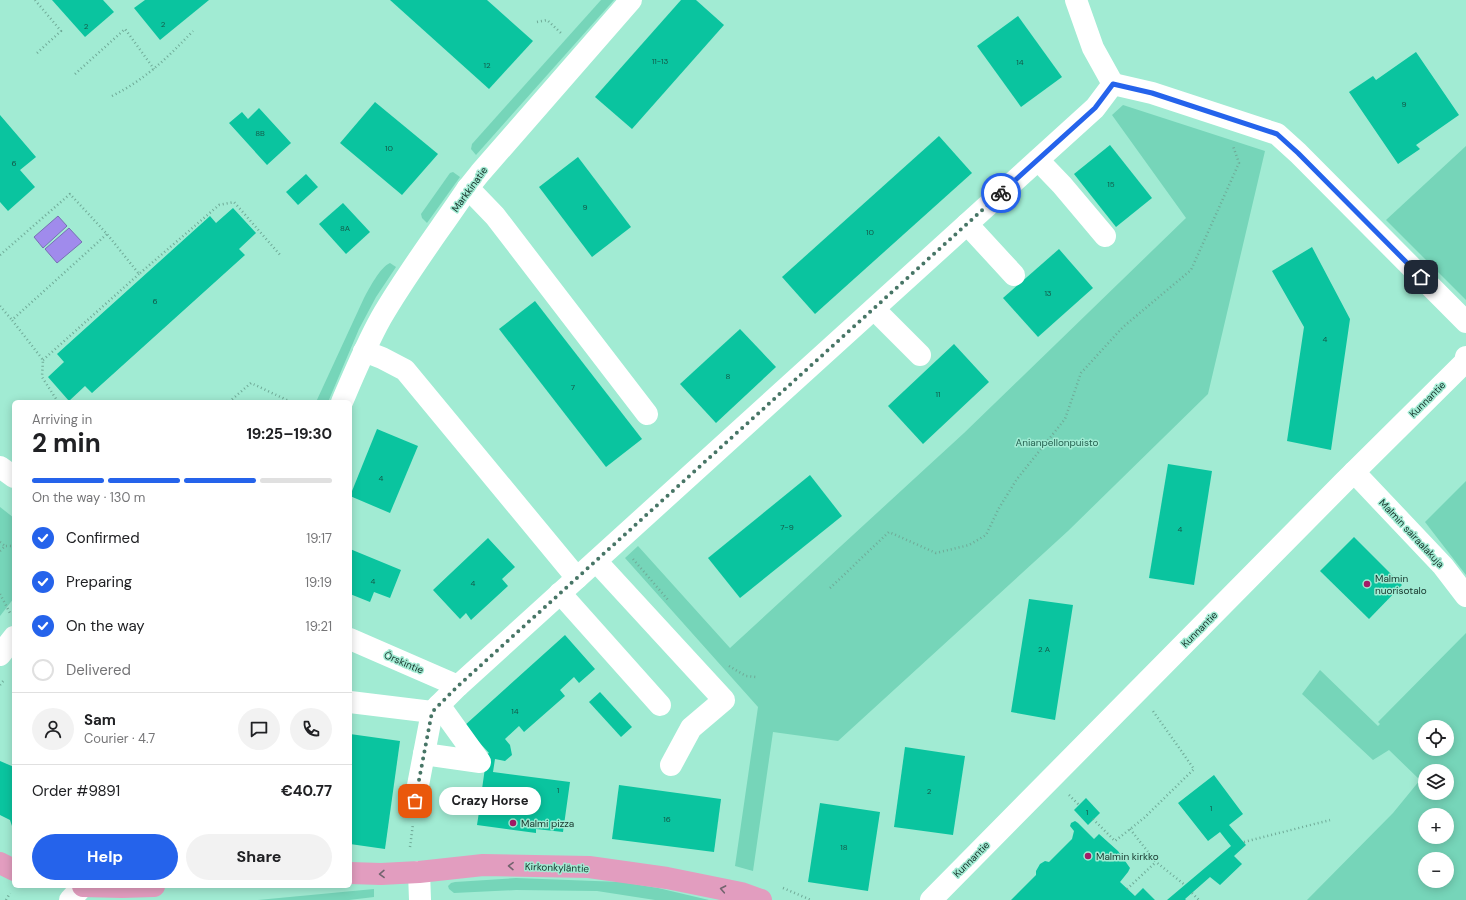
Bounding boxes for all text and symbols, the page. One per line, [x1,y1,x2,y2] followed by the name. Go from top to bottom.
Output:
[161,19,166,29] house number: 2
[84,21,89,31] house number: 2
[652,56,669,66] house number: 11-13
[1016,57,1024,67] house number: 14
[483,60,491,70] house number: 12
[1401,99,1407,109] house number: 9
[255,128,265,138] house number: 8B
[385,143,394,153] house number: 10
[11,158,17,168] house number: 6
[449,164,490,215] street label: Markkinatie
[981,173,1021,213] courier
[1107,179,1115,189] house number: 15
[990,182,1012,204] icon: bike
[582,202,588,212] house number: 9
[340,223,351,233] house number: 8A
[866,227,875,237] house number: 10
[1404,260,1438,294] pin
[1410,266,1432,288] icon: home
[1044,288,1052,298] house number: 13
[152,296,158,306] house number: 6
[1323,334,1328,344] house number: 4
[726,371,731,381] house number: 8
[1406,378,1448,420] street label: Kunnantie
[571,382,575,392] house number: 7
[936,389,941,399] house number: 11
[32,411,92,428] text: Arriving in
[246,424,332,444] text: 19:25–19:30
[32,426,101,460] text: 2 min
[1016,436,1099,449] park label: Anianpellonpuisto
[379,473,384,483] house number: 4
[32,489,145,506] text: On the way · 130 m
[1376,496,1447,571] street label: Malmin sairaalakuja
[780,522,794,532] house number: 7-9
[1178,524,1183,534] house number: 4
[32,527,54,549] icon: check
[66,528,140,548] text: Confirmed
[306,530,332,547] text: 19:17
[32,571,54,593] icon: check
[66,572,132,592] text: Preparing
[1375,572,1427,597] place label: Malmin nuorisotalo
[305,574,332,591] text: 19:19
[371,576,376,586] house number: 4
[471,578,476,588] house number: 4
[1362,579,1372,589] marker: Malmin nuorisotalo
[1178,608,1220,650] street label: Kunnantie
[32,615,54,637] icon: check
[66,616,145,636] text: On the way
[306,618,332,635] text: 19:21
[1038,644,1051,654] house number: 2 A
[382,648,426,677] street label: Örskintie
[66,660,131,680] text: Delivered
[511,706,519,716] house number: 14
[32,708,74,750] button: person
[238,708,280,750] button: chat
[290,708,332,750] button: phone
[84,710,116,730] text: Sam
[1418,720,1454,888] map controls
[1418,720,1454,756] button: locate
[84,730,155,747] text: Courier · 4.7
[1418,764,1454,800] button: layers
[32,781,120,801] text: Order #9891
[281,781,332,801] text: €40.77
[398,784,432,818] pin
[557,785,559,795] house number: 1
[927,786,932,796] house number: 2
[439,787,541,815] callout: Crazy Horse
[404,790,426,812] icon: bag
[451,792,529,809] text: Crazy Horse
[1210,803,1212,813] house number: 1
[1086,807,1088,817] house number: 1
[1418,808,1454,844] button: +
[663,814,671,824] house number: 16
[521,817,574,830] place label: Malmi pizza
[508,818,518,828] marker: Malmi pizza
[32,834,178,880] button: Help
[186,834,332,880] button: Share
[950,838,992,880] street label: Kunnantie
[840,842,848,852] house number: 18
[1096,850,1159,863] place label: Malmin kirkko
[1083,851,1093,861] marker: Malmin kirkko
[1418,852,1454,888] button: −
[525,860,590,875] street label: Kirkonkyläntie
[508,861,514,870] one-way arrow
[379,870,385,878] one-way arrow
[720,885,726,894] one-way arrow

